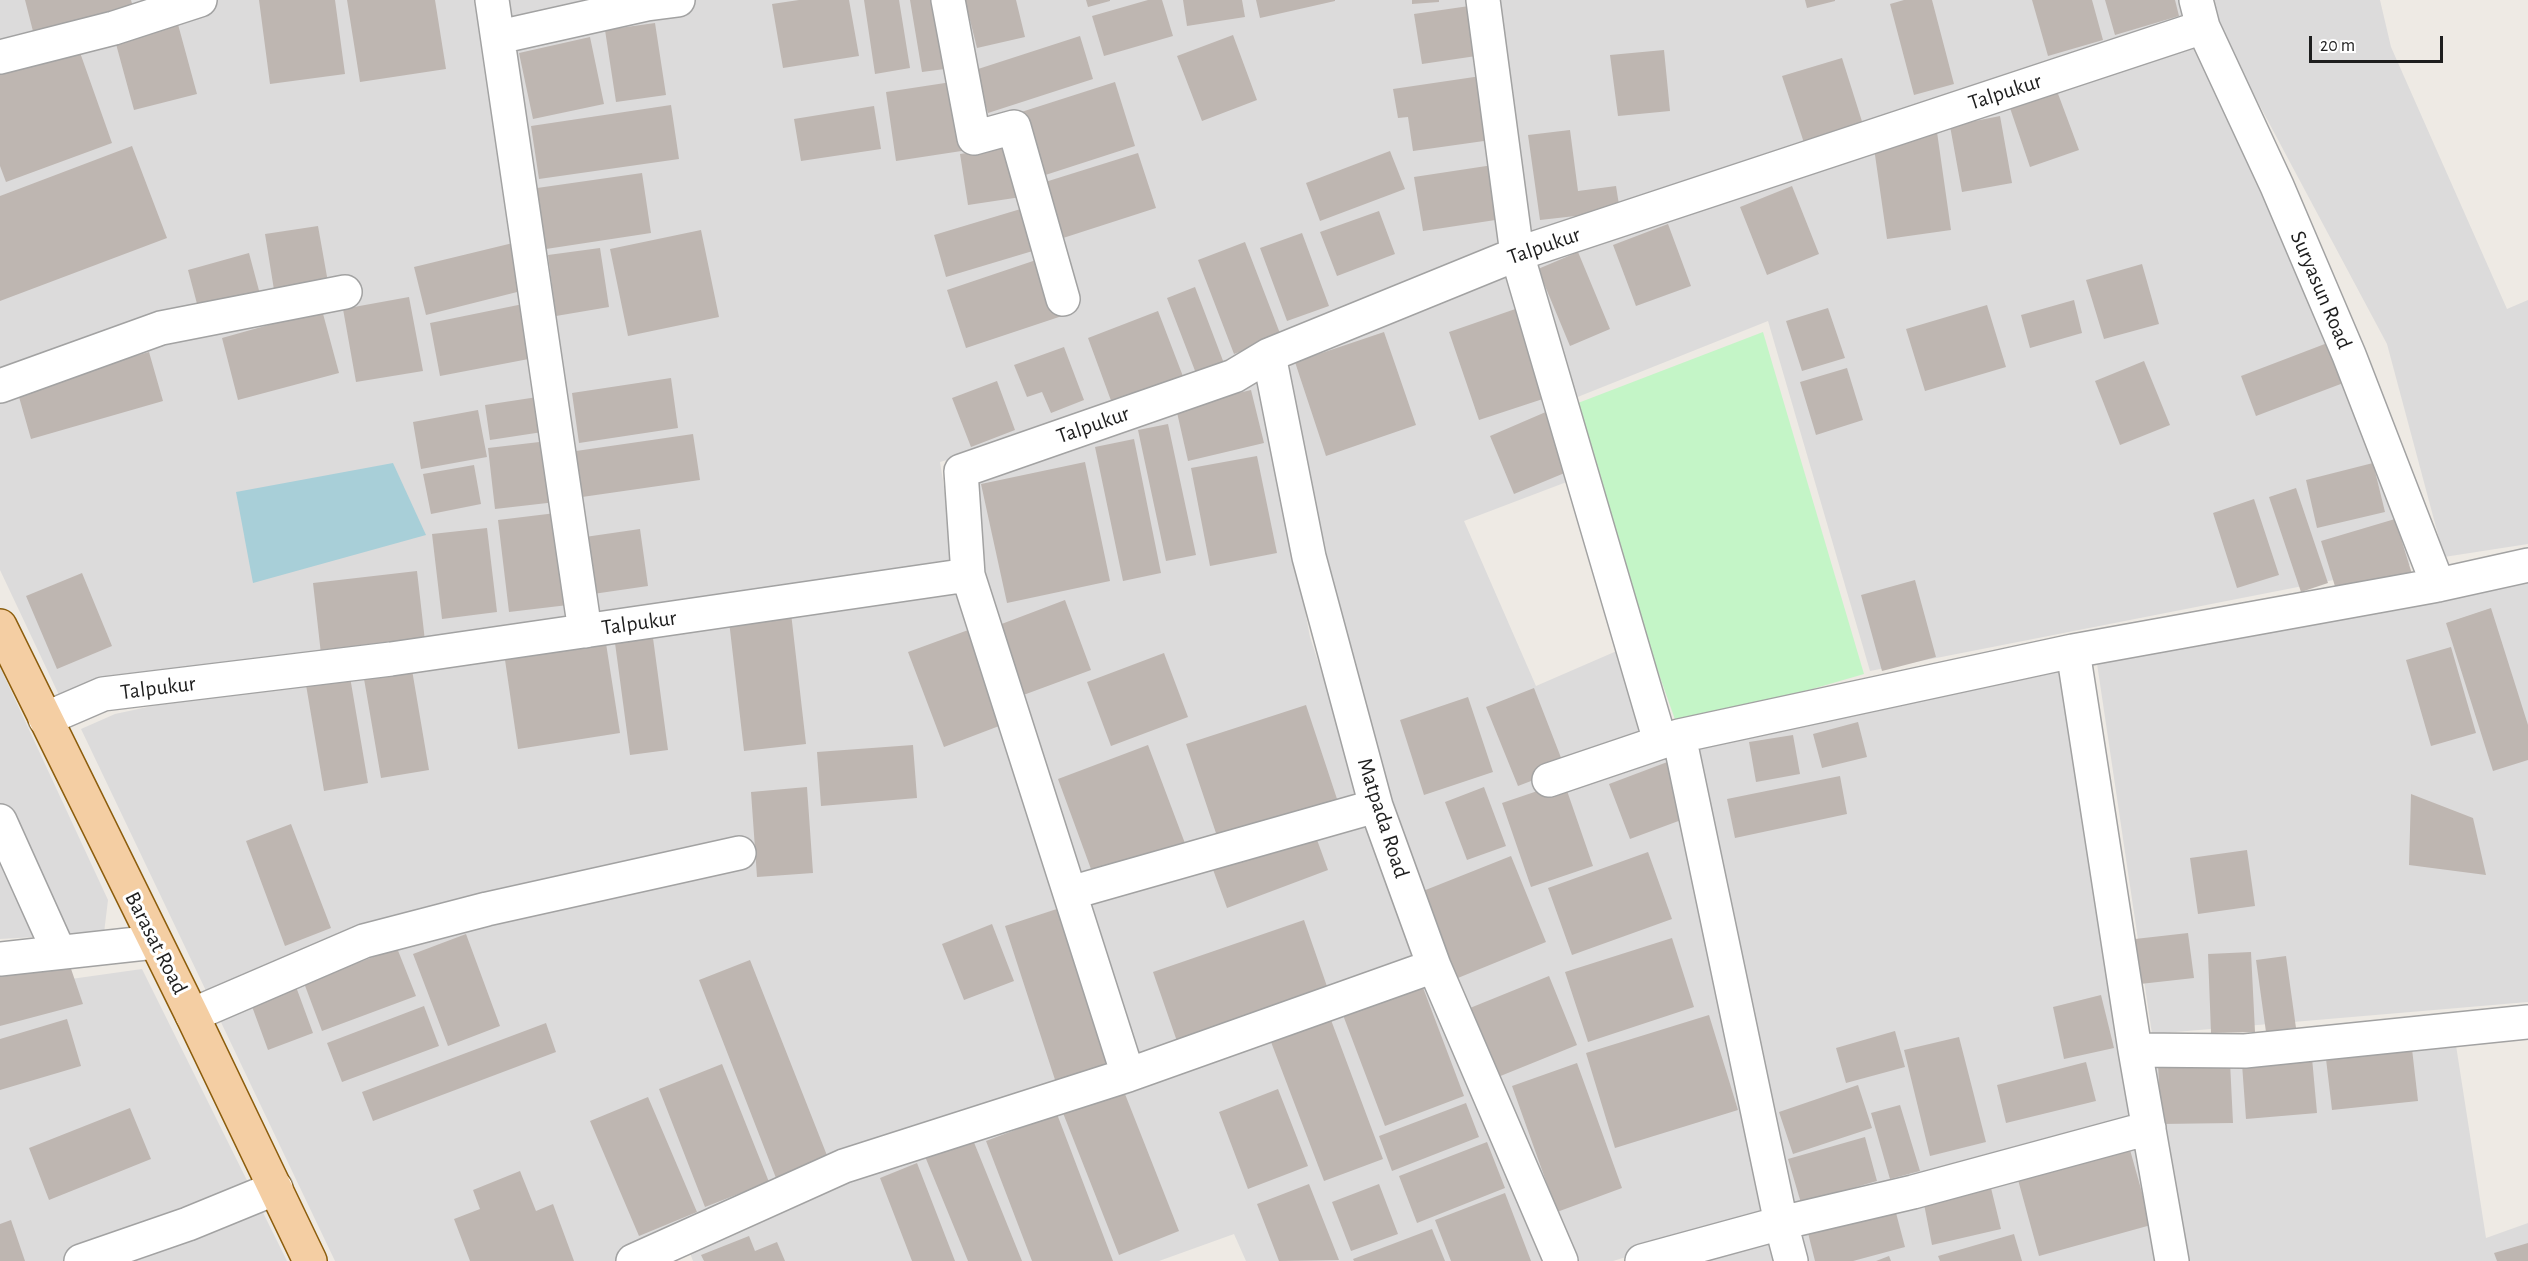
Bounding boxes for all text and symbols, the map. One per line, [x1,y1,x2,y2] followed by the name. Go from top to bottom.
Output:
[2312,24,2446,62] scale bar
[2320,37,2355,55] text: 20 m
[1965,68,2045,116] street label: Talpukur
[1504,221,1584,271] street label: Talpukur
[2284,227,2358,353] street label: Suryasun Road
[1053,400,1133,450] street label: Talpukur
[600,605,678,641] street label: Talpukur
[119,670,197,706] street label: Talpukur
[1351,755,1415,881] street label: Matpada Road
[119,887,193,999] street label: Barasat Road

